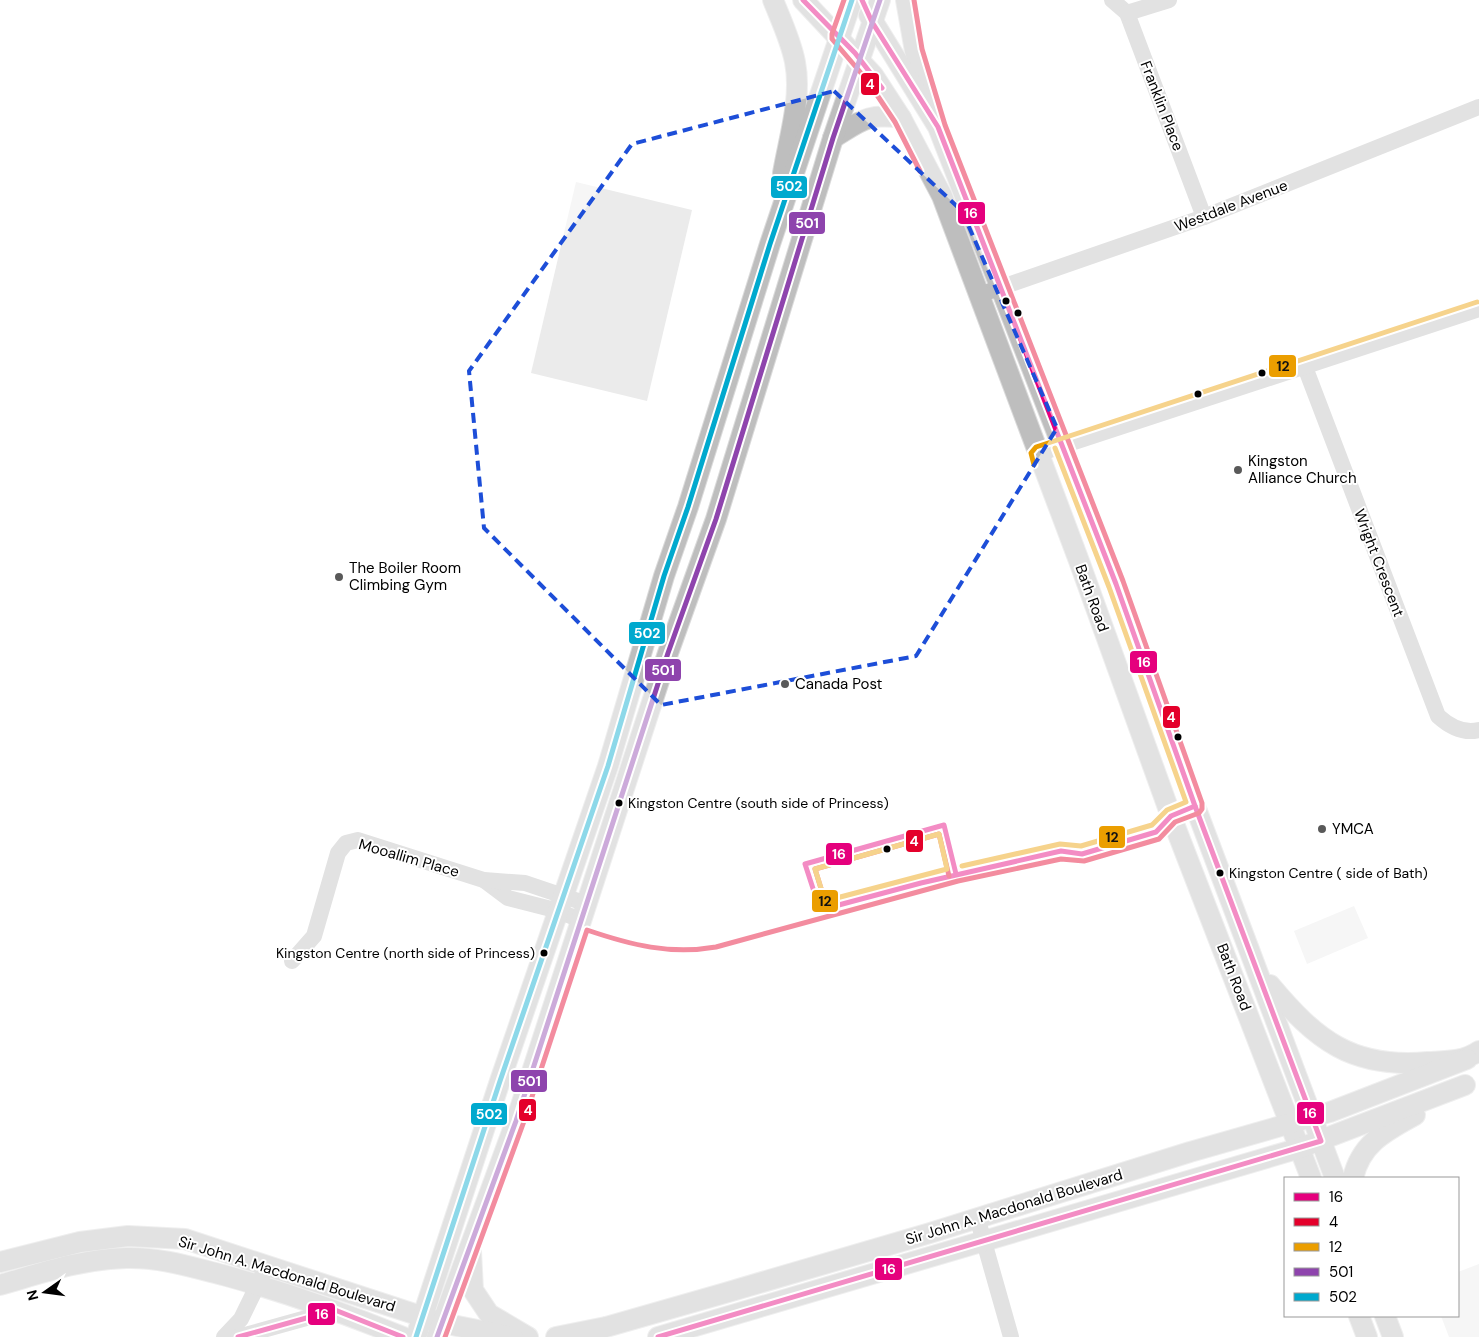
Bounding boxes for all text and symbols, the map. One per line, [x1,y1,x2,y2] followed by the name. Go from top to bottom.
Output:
[1136,58,1188,154] street label: Franklin Place
[860,72,880,96] line badge: 4
[865,75,875,93] text: 4
[770,175,808,199] line badge: 502
[1172,175,1290,237] street label: Westdale Avenue
[776,177,802,195] text: 502
[957,201,986,225] line badge: 16
[964,204,978,222] text: 16
[788,211,826,235] line badge: 501
[795,214,819,232] text: 501
[1001,296,1011,306] unlabelled marker
[1013,308,1023,318] unlabelled marker
[1268,354,1297,378] line badge: 12
[1276,357,1290,375] text: 12
[1257,368,1267,378] unlabelled marker
[1193,389,1203,399] unlabelled marker
[1248,451,1357,488] place label: Kingston Alliance Church
[1232,464,1244,476] marker: Kingston Alliance Church
[1349,506,1409,620] street label: Wright Crescent
[349,558,461,595] place label: The Boiler Room Climbing Gym
[1071,561,1113,635] street label: Bath Road
[333,571,345,583] marker: The Boiler Room Climbing Gym
[628,621,666,645] line badge: 502
[634,624,660,642] text: 502
[1129,650,1158,674] line badge: 16
[1137,653,1151,671] text: 16
[644,658,682,682] line badge: 501
[651,661,675,679] text: 501
[795,674,883,694] place label: Canada Post
[779,678,791,690] marker: Canada Post
[1162,705,1181,729] line badge: 4
[1166,708,1176,726] text: 4
[1173,732,1183,742] unlabelled marker
[628,794,889,812] place label: Kingston Centre (south side of Princess)
[614,798,624,808] marker: Kingston Centre (south side of Princess)
[1332,819,1374,839] place label: YMCA
[1316,823,1328,835] marker: YMCA
[1098,825,1126,849] line badge: 12
[1105,828,1119,846] text: 12
[905,829,924,853] line badge: 4
[909,832,919,850] text: 4
[356,834,462,882] street label: Mooallim Place
[825,842,853,866] line badge: 16
[882,844,892,854] unlabelled marker
[832,845,846,863] text: 16
[1229,864,1428,882] place label: Kingston Centre ( side of Bath)
[1215,868,1225,878] marker: Kingston Centre ( side of Bath)
[811,889,839,913] line badge: 12
[818,892,832,910] text: 12
[1212,941,1256,1013] street label: Bath Road
[276,944,535,962] place label: Kingston Centre (north side of Princess)
[539,948,549,958] marker: Kingston Centre (north side of Princess)
[510,1069,548,1093] line badge: 501
[517,1072,541,1090] text: 501
[518,1098,537,1122] line badge: 4
[523,1101,533,1119] text: 4
[1296,1101,1325,1125] line badge: 16
[470,1102,508,1126] line badge: 502
[1303,1104,1317,1122] text: 16
[476,1105,502,1123] text: 502
[903,1164,1125,1250] street label: Sir John A. Macdonald Boulevard
[1284,1177,1459,1317] legend
[1329,1187,1343,1207] text: 16
[1329,1212,1338,1232] text: 4
[176,1231,398,1317] street label: Sir John A. Macdonald Boulevard
[1329,1237,1342,1257] text: 12
[874,1257,903,1281] line badge: 16
[882,1260,896,1278] text: 16
[1329,1262,1353,1282] text: 501
[20,1267,70,1317] north arrow
[1329,1287,1357,1307] text: 502
[22,1288,42,1302] text: N
[307,1302,336,1326] line badge: 16
[315,1305,329,1323] text: 16

